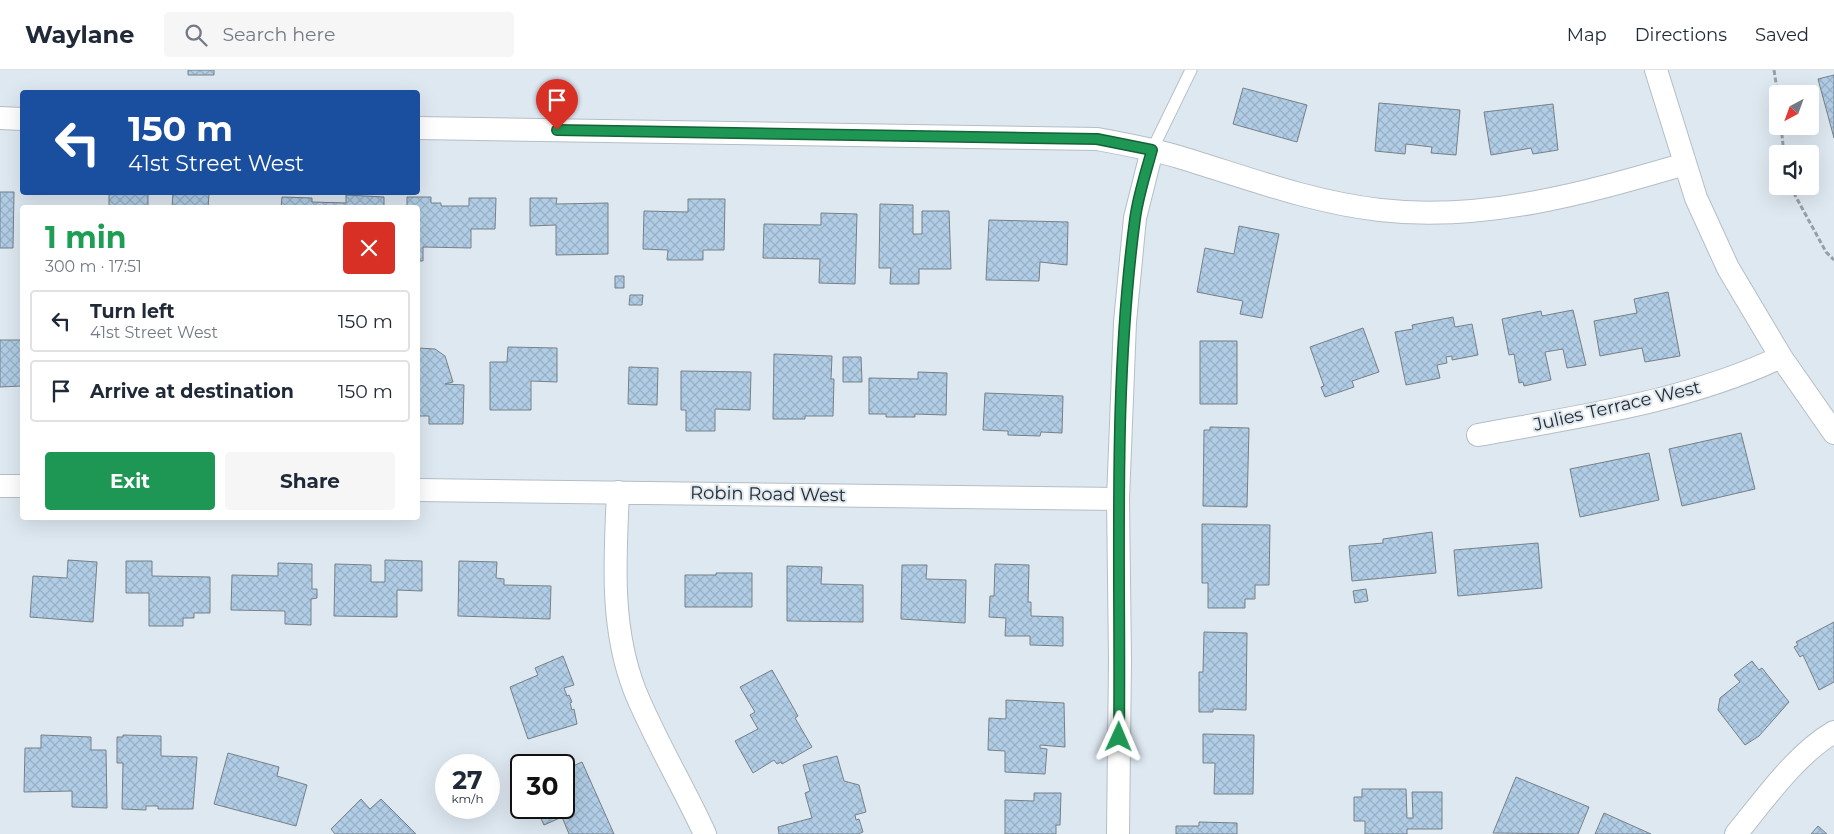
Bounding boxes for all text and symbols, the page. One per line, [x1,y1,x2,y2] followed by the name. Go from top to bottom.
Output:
[164,12,514,57] search box
[25,20,134,49] text: Waylane
[182,21,210,49] icon: search
[222,23,335,46] text: Search here
[1567,24,1607,46] text: Map
[1635,24,1727,46] text: Directions
[1755,24,1809,46] text: Saved
[536,79,578,130] pin
[1769,85,1819,135] north arrow
[1769,85,1819,195] map controls
[543,86,571,114] icon: arrive
[128,107,233,150] text: 150 m
[45,110,110,175] icon: left
[1769,145,1819,195] button: sound
[128,150,304,177] text: 41st Street West
[45,219,126,256] text: 1 min
[343,222,395,274] button: close
[45,257,142,276] text: 300 m · 17:51
[90,300,175,323] text: Turn left
[47,307,75,335] icon: left
[338,310,393,333] text: 150 m
[90,323,218,342] text: 41st Street West
[1530,376,1703,436] street label: Julies Terrace West
[47,377,75,405] icon: arrive
[90,380,294,403] text: Arrive at destination
[338,380,393,403] text: 150 m
[45,452,215,510] button: Exit
[225,452,395,510] button: Share
[690,482,846,506] street label: Robin Road West
[1092,710,1144,762] position arrow
[510,754,575,819] speed limit sign: 30
[452,765,483,795] text: 27
[451,791,484,806] text: km/h

